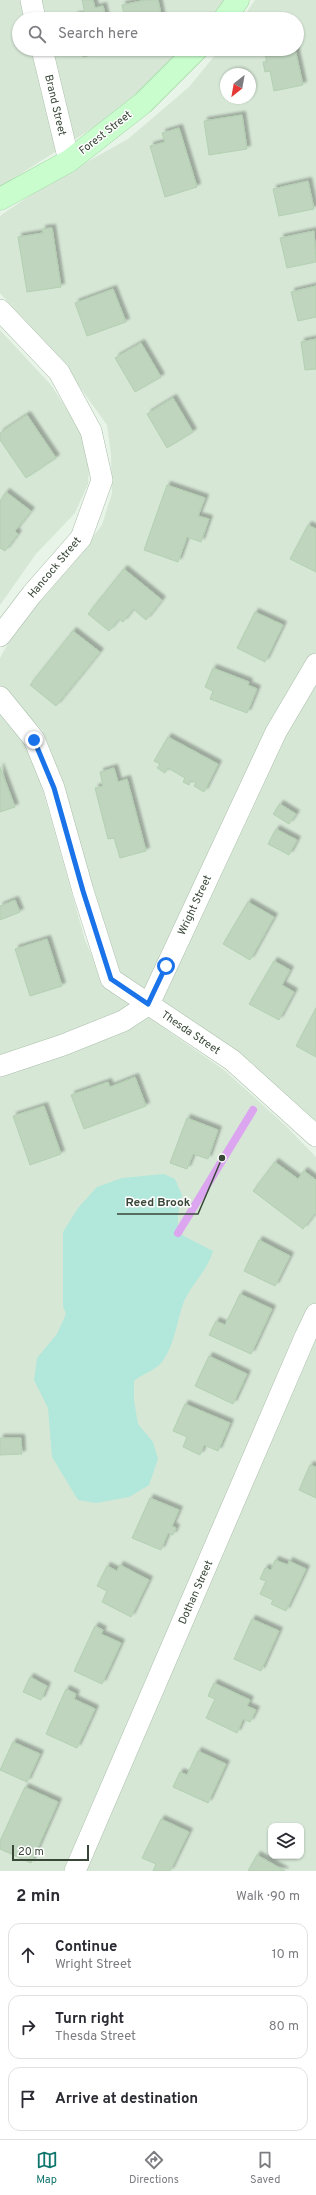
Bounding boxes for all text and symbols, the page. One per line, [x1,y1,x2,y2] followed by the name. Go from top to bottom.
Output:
[12,12,304,56] search box
[26,23,48,45] icon: search
[58,25,138,44] text: Search here
[220,68,256,104] north arrow
[41,73,69,137] street label: Brand Street
[76,108,135,158] street label: Forest Street
[25,534,84,601] street label: Hancock Street
[25,731,43,749] route end
[175,873,215,938] street label: Wright Street
[157,957,175,975] route start
[158,1008,223,1058] street label: Thesda Street
[117,1190,198,1214] callout: Reed Brook
[126,1195,191,1211] text: Reed Brook
[176,1558,216,1627] street label: Dothan Street
[268,1823,304,1859] map controls
[268,1823,304,1859] button: layers
[12,1843,89,1862] scale bar
[18,1845,44,1859] text: 20 m
[16,1886,60,1908] text: 2 min
[236,1889,300,1905] text: Walk · 90 m
[55,1938,117,1957] text: Continue
[17,1944,39,1966] icon: ahead
[272,1947,299,1963] text: 10 m
[55,1957,132,1973] text: Wright Street
[55,2010,124,2029] text: Turn right
[17,2016,39,2038] icon: right
[269,2019,299,2035] text: 80 m
[55,2029,136,2045] text: Thesda Street
[17,2088,39,2110] icon: arrive
[55,2090,198,2109] text: Arrive at destination
[36,2149,58,2187] tab: Map
[129,2149,179,2187] tab: Directions
[250,2149,280,2187] tab: Saved

